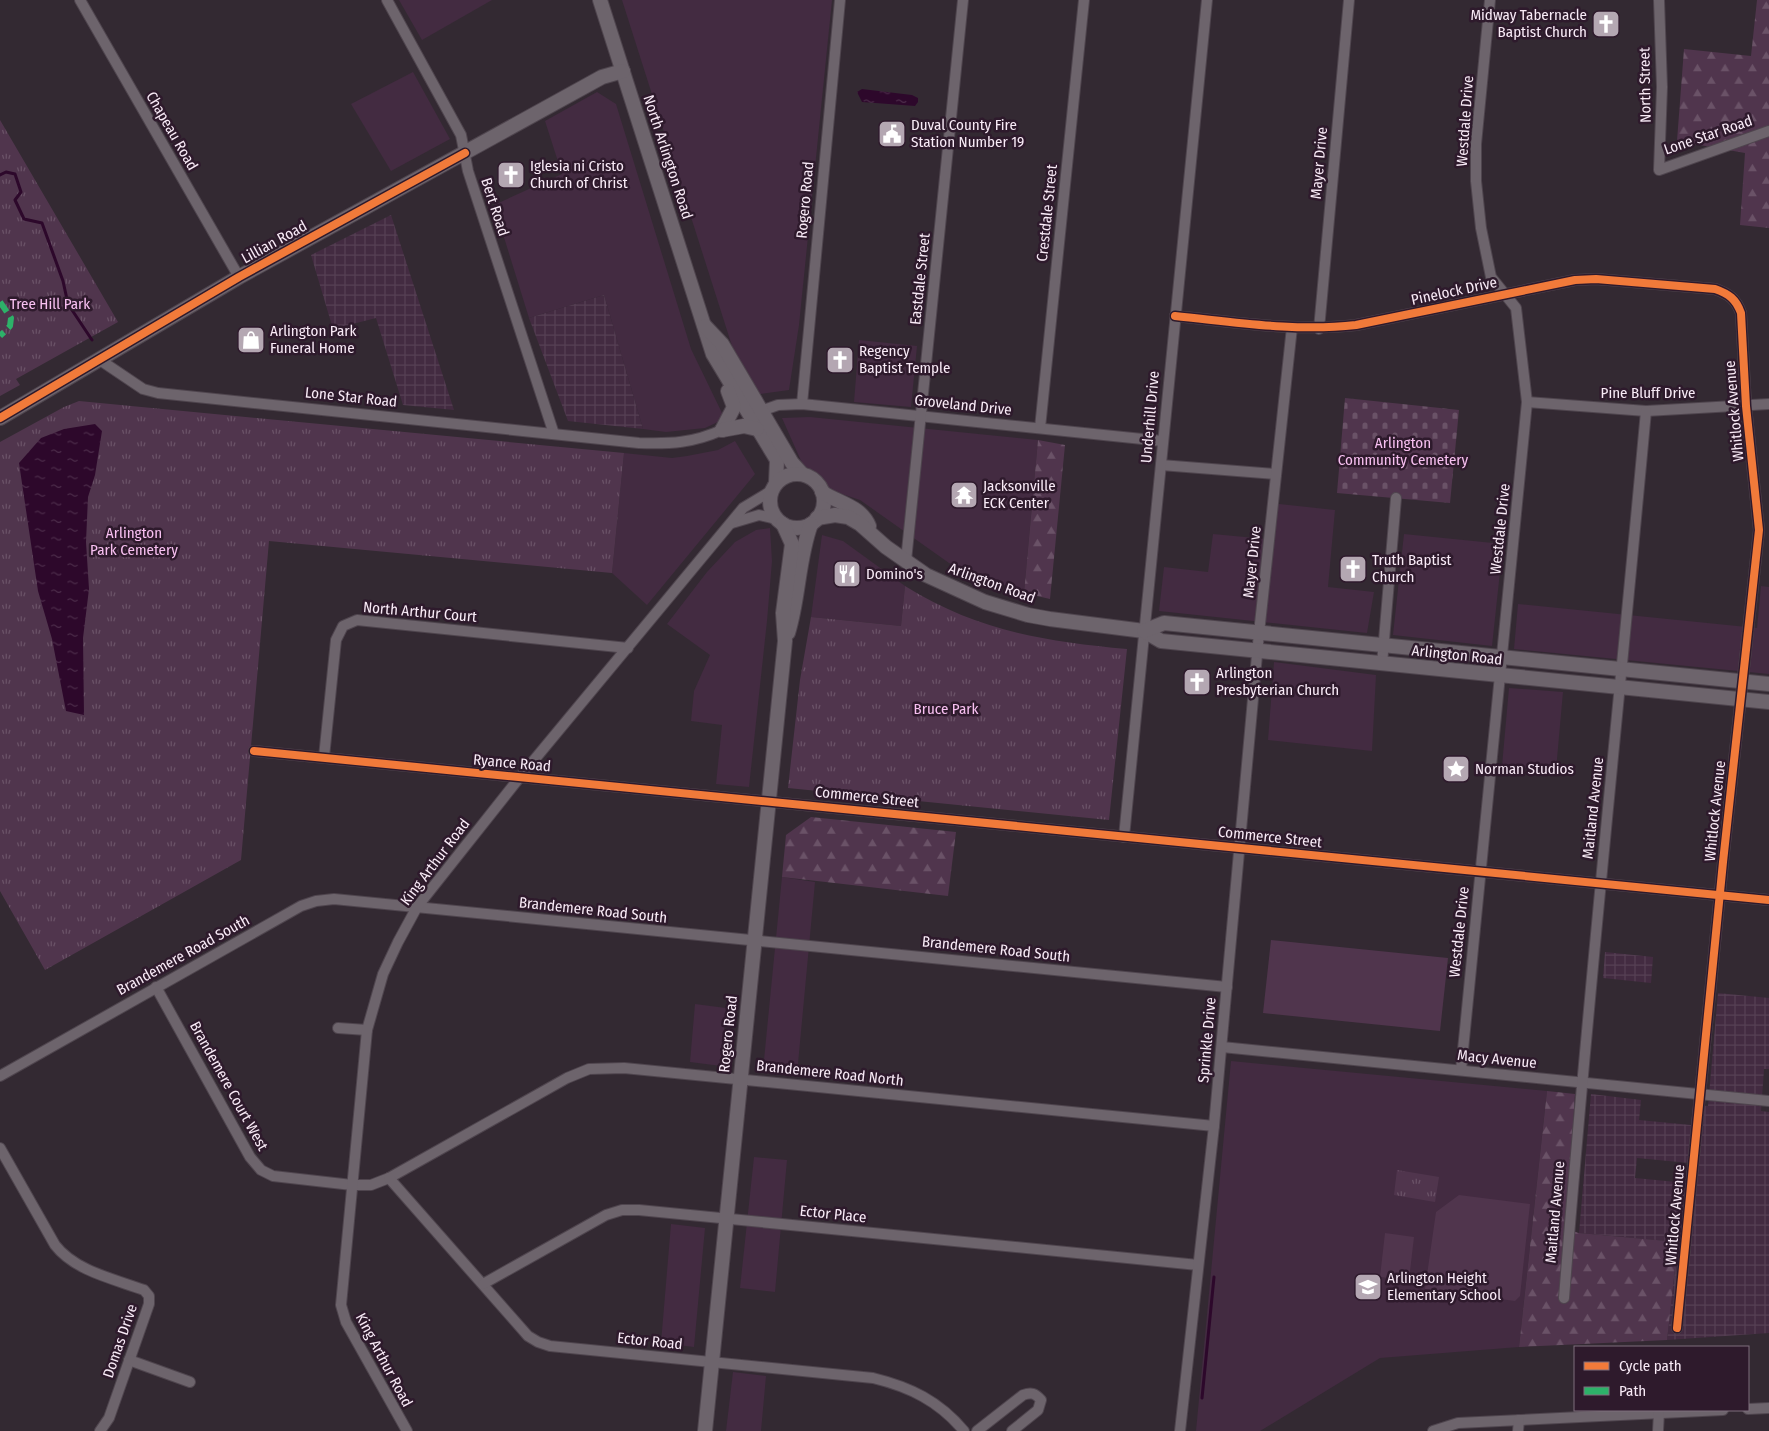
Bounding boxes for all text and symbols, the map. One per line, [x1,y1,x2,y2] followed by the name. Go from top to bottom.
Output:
[1470,6,1587,41] place label: Midway Tabernacle Baptist Church
[1591,9,1621,39] church icon: Midway Tabernacle Baptist Church
[1635,47,1655,123] street label: North Street
[1453,75,1477,167] street label: Westdale Drive
[142,88,202,174] street label: Chapeau Road
[639,93,697,221] street label: North Arlington Road
[1661,111,1755,159] street label: Lone Star Road
[911,116,1024,151] place label: Duval County Fire Station Number 19
[877,119,907,149] public building icon: Duval County Fire Station Number 19
[1307,126,1331,200] street label: Mayer Drive
[530,157,628,192] place label: Iglesia ni Cristo Church of Christ
[496,160,526,190] church icon: Iglesia ni Cristo Church of Christ
[793,161,817,239] street label: Rogero Road
[1033,163,1061,263] street label: Crestdale Street
[477,176,513,238] street label: Bert Road
[238,217,310,267] street label: Lillian Road
[906,232,934,326] street label: Eastdale Street
[1409,273,1499,309] street label: Pinelock Drive
[10,295,90,313] park label: Tree Hill Park
[270,322,356,357] place label: Arlington Park Funeral Home
[236,325,266,355] shop icon: Arlington Park Funeral Home
[859,342,950,377] place label: Regency Baptist Temple
[825,345,855,375] church icon: Regency Baptist Temple
[1721,360,1747,462] street label: Whitlock Avenue
[1137,370,1163,464] street label: Underhill Drive
[304,383,398,411] street label: Lone Star Road
[1601,384,1695,402] street label: Pine Bluff Drive
[913,391,1013,419] street label: Groveland Drive
[1338,434,1469,469] park label: Arlington Community Cemetery
[983,477,1056,512] place label: Jacksonville ECK Center
[949,480,979,510] temple icon: Jacksonville ECK Center
[1486,483,1514,575] street label: Westdale Drive
[90,524,178,559] park label: Arlington Park Cemetery
[1239,525,1265,599] street label: Mayer Drive
[1372,551,1452,586] place label: Truth Baptist Church
[1338,554,1368,584] church icon: Truth Baptist Church
[832,559,862,589] restaurant icon: Domino's
[946,559,1038,607] street label: Arlington Road
[866,565,923,583] place label: Domino's
[362,598,478,626] street label: North Arthur Court
[1411,641,1503,669] street label: Arlington Road
[1216,664,1339,699] place label: Arlington Presbyterian Church
[1182,667,1212,697] church icon: Arlington Presbyterian Church
[914,700,979,718] park label: Bruce Park
[472,751,552,775] street label: Ryance Road
[1441,754,1471,784] place icon: Norman Studios
[1579,756,1607,860] street label: Maitland Avenue
[1475,760,1574,778] place label: Norman Studios
[1701,760,1729,862] street label: Whitlock Avenue
[814,783,920,811] street label: Commerce Street
[397,815,473,909] street label: King Arthur Road
[1217,823,1323,851] street label: Commerce Street
[1445,886,1473,978] street label: Westdale Drive
[518,893,668,927] street label: Brandemere Road South
[113,911,253,999] street label: Brandemere Road South
[921,932,1071,966] street label: Brandemere Road South
[715,995,741,1073] street label: Rogero Road
[1194,996,1220,1084] street label: Sprinkle Drive
[186,1018,272,1154] street label: Brandemere Court West
[1456,1046,1538,1072] street label: Macy Avenue
[755,1056,905,1090] street label: Brandemere Road North
[1542,1160,1568,1264] street label: Maitland Avenue
[1662,1164,1688,1266] street label: Whitlock Avenue
[799,1202,867,1226] street label: Ector Place
[1387,1269,1501,1304] place label: Arlington Height Elementary School
[1353,1272,1383,1302] school or university icon: Arlington Height Elementary School
[99,1302,141,1380] street label: Domas Drive
[352,1310,416,1410] street label: King Arthur Road
[616,1329,684,1353] street label: Ector Road
[1574,1346,1749,1411] legend
[1619,1357,1682,1375] text: Cycle path
[1619,1382,1646,1400] text: Path

